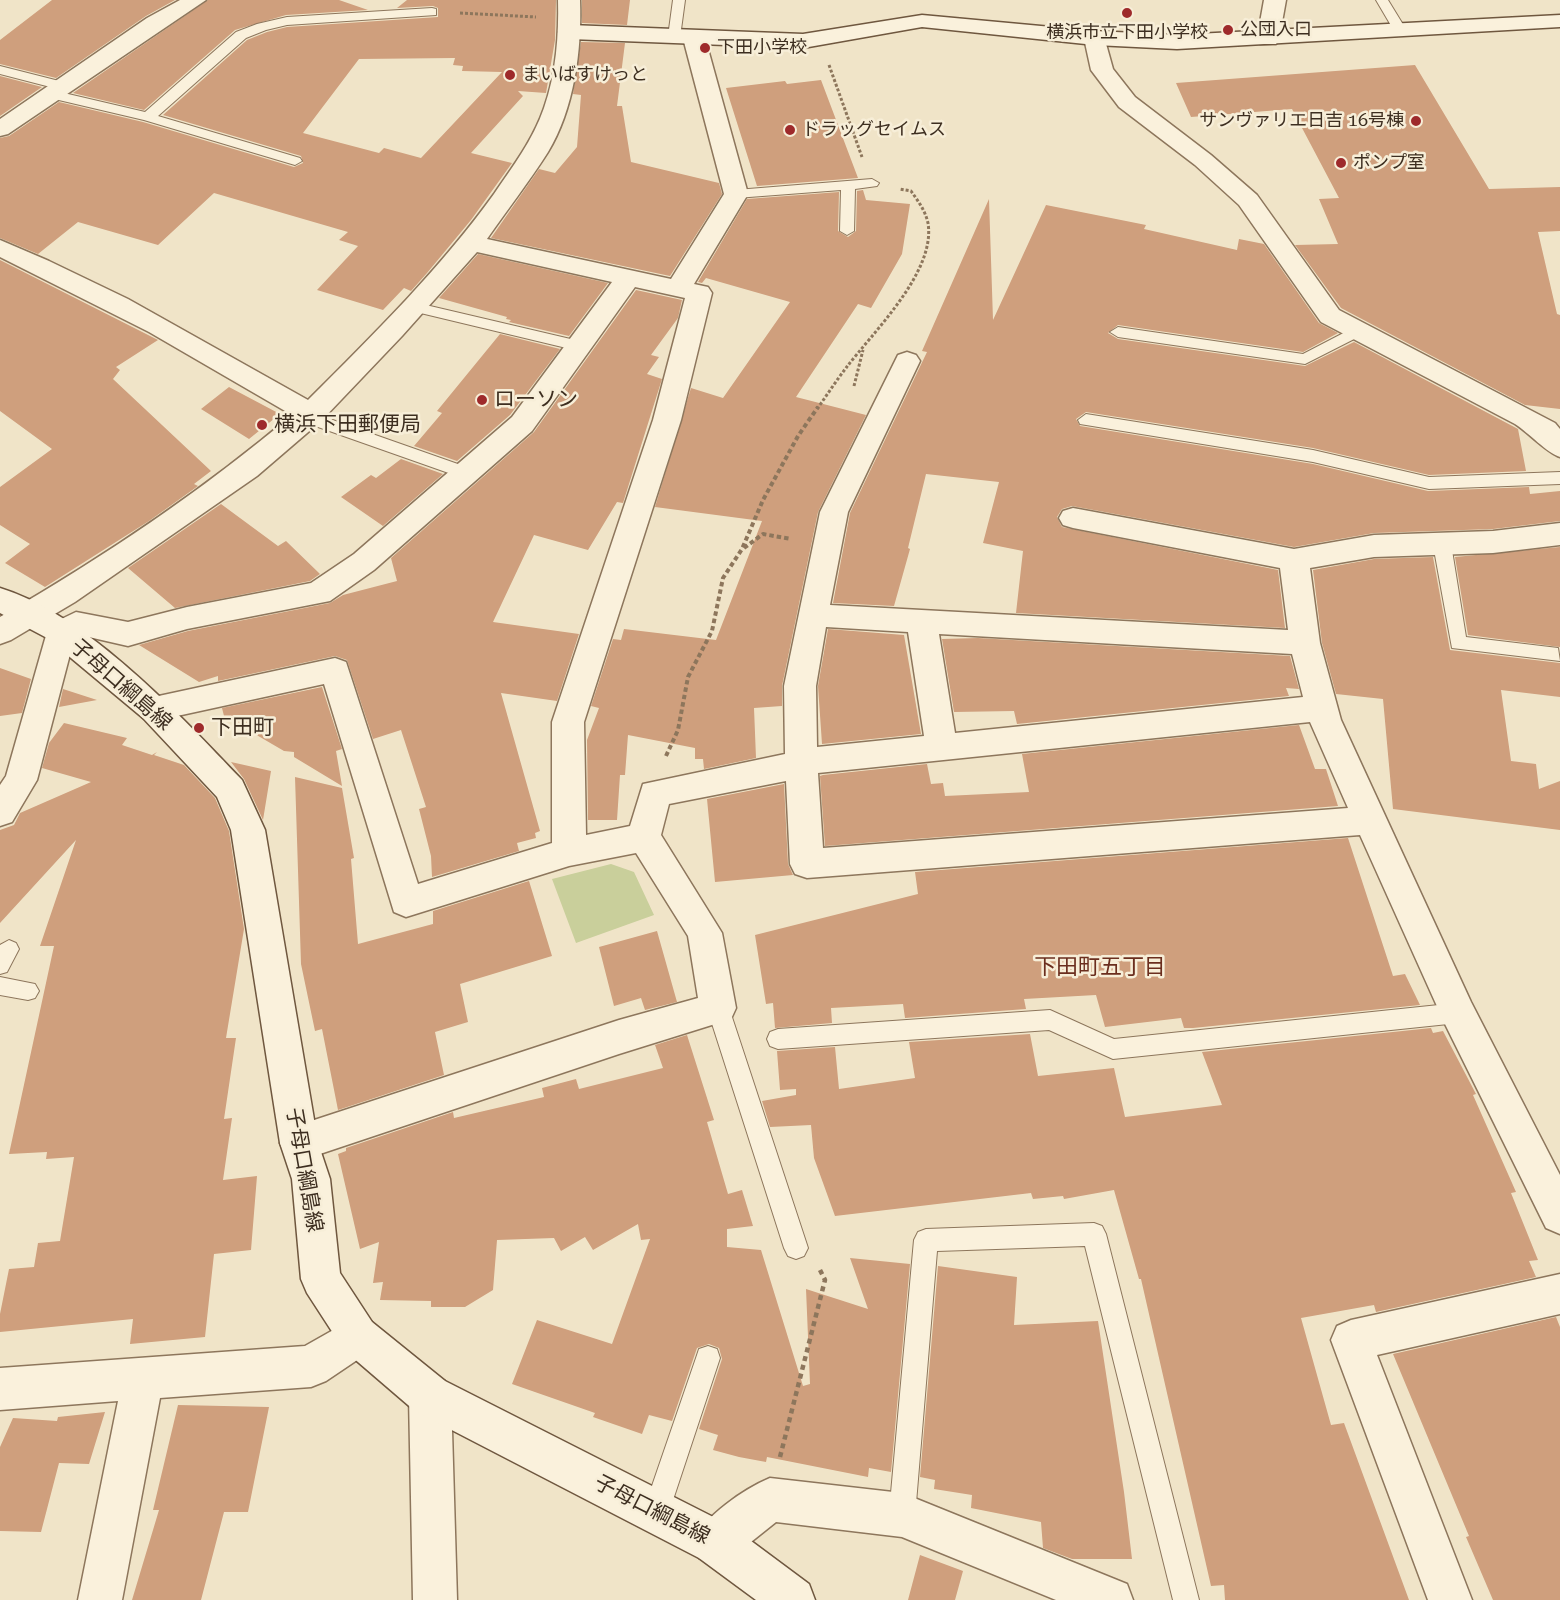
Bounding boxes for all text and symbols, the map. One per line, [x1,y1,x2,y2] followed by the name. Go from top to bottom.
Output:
[1120,6,1134,20] marker: 横浜市立下田小学校
[1240,19,1312,41] place label: 公団入口
[1046,22,1208,44] place label: 横浜市立下田小学校
[1221,23,1235,37] marker: 公団入口
[717,37,807,59] place label: 下田小学校
[698,41,712,55] marker: 下田小学校
[522,64,648,86] place label: まいばすけっと
[503,68,517,82] marker: まいばすけっと
[1199,110,1404,132] place label: サンヴァリエ日吉 16号棟
[1409,114,1423,128] marker: サンヴァリエ日吉 16号棟
[802,119,946,141] place label: ドラッグセイムス
[783,123,797,137] marker: ドラッグセイムス
[1353,152,1425,174] place label: ポンプ室
[1334,156,1348,170] marker: ポンプ室
[494,387,578,413] place label: ローソン
[475,393,489,407] marker: ローソン
[274,412,421,438] place label: 横浜下田郵便局
[255,418,269,432] marker: 横浜下田郵便局
[65,634,177,736] street label: 子母口綱島線
[211,715,274,741] place label: 下田町
[192,721,206,735] marker: 下田町
[1034,955,1166,981] district label: 下田町五丁目
[281,1106,327,1234] street label: 子母口綱島線
[590,1470,714,1550] street label: 子母口綱島線

